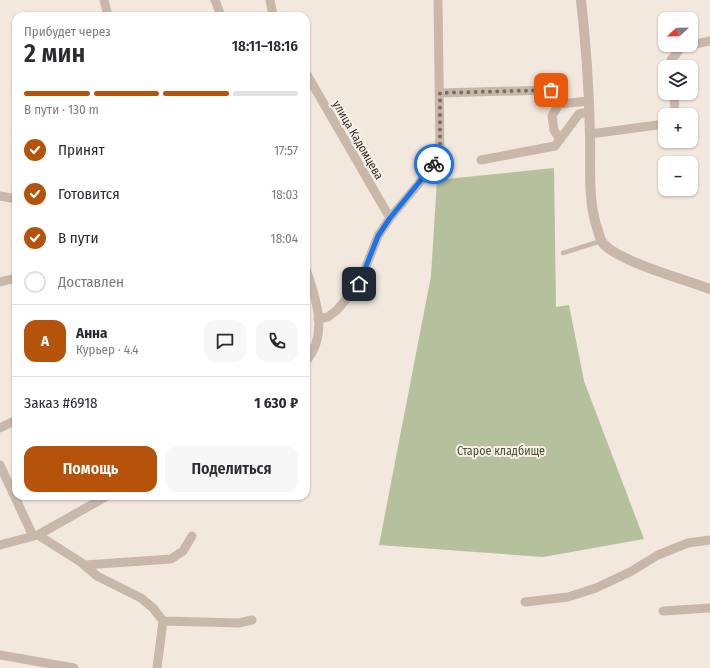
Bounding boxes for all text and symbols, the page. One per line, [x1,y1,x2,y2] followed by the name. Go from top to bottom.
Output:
[658,12,698,52] north arrow
[658,12,698,196] map controls
[24,24,111,39] text: Прибудет через
[232,37,298,55] text: 18:11–18:16
[24,38,85,69] text: 2 мин
[658,60,698,100] button: layers
[534,73,568,107] pin
[540,79,562,101] icon: bag
[330,98,386,182] street label: улица Кадомцева
[24,102,99,117] text: В пути · 130 m
[658,108,698,148] button: +
[24,139,46,161] icon: check
[58,141,105,159] text: Принят
[274,143,298,158] text: 17:57
[414,144,454,184] courier
[423,153,445,175] icon: bike
[658,156,698,196] button: −
[24,183,46,205] icon: check
[58,185,120,203] text: Готовится
[271,187,298,202] text: 18:03
[24,227,46,249] icon: check
[58,229,99,247] text: В пути
[271,231,298,246] text: 18:04
[342,267,376,301] pin
[58,273,124,291] text: Доставлен
[348,273,370,295] icon: home
[204,320,246,362] button: chat
[256,320,298,362] button: phone
[76,324,108,342] text: Анна
[41,332,49,350] text: А
[76,342,139,357] text: Курьер · 4.4
[24,394,98,412] text: Заказ #6918
[254,394,298,412] text: 1 630 ₽
[457,444,545,458] park label: Старое кладбище
[24,446,157,492] button: Помощь
[165,446,298,492] button: Поделиться

